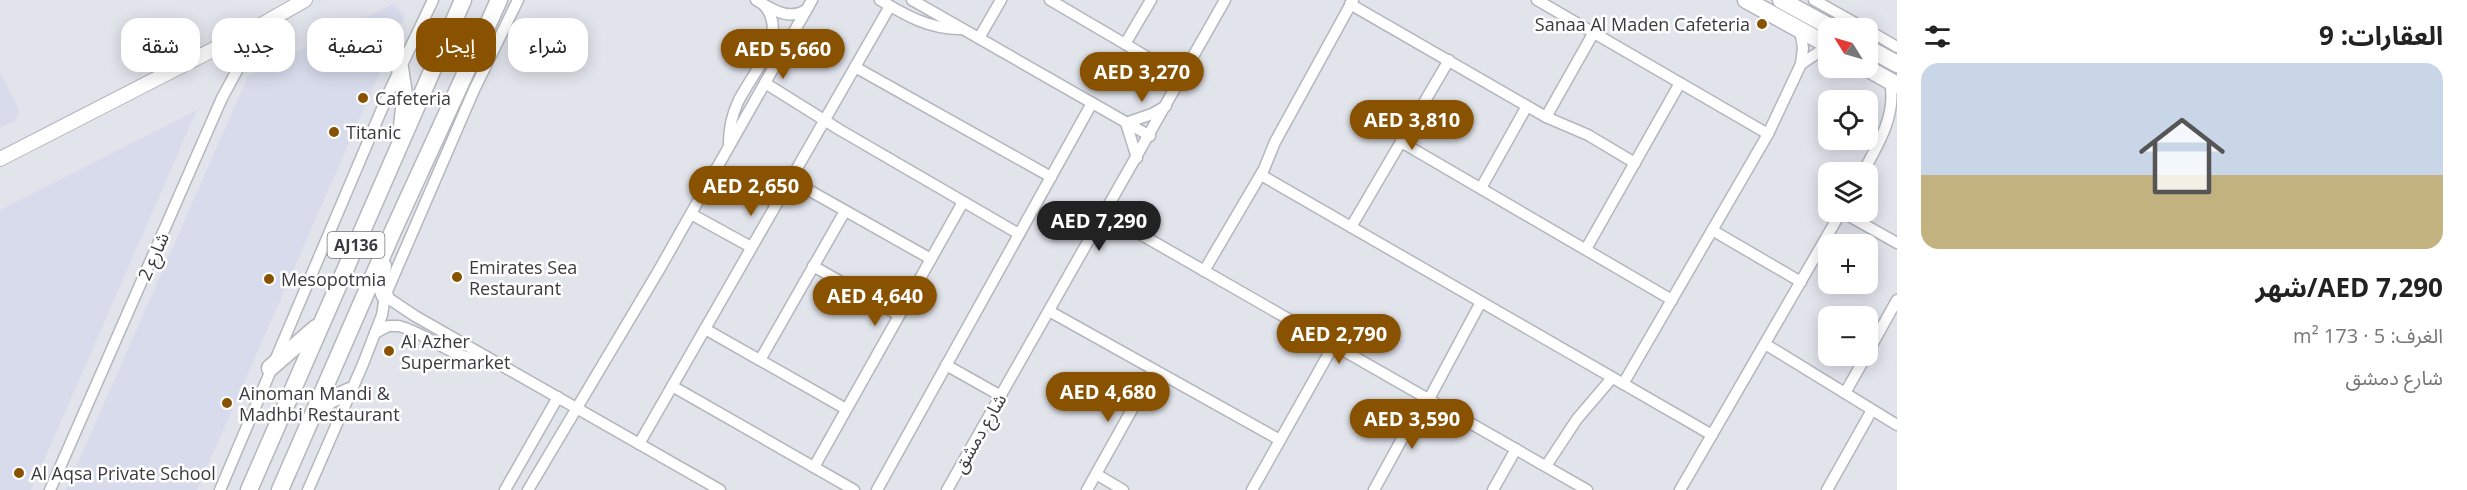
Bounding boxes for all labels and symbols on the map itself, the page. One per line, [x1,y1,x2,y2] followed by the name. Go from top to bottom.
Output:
[1535,12,1750,36] place label: Sanaa Al Maden Cafeteria
[1755,17,1769,31] marker: Sanaa Al Maden Cafeteria
[1818,18,1878,78] north arrow
[714,29,852,80] pin: AED 5,660
[1073,52,1211,103] pin: AED 3,270
[375,86,451,110] place label: Cafeteria
[356,91,370,105] marker: Cafeteria
[1343,100,1481,151] pin: AED 3,810
[346,120,401,144] place label: Titanic
[327,125,341,139] marker: Titanic
[682,166,820,217] pin: AED 2,650
[1030,201,1168,252] pin: AED 7,290
[132,228,177,285] street label: شارع 2
[328,232,385,258] road number: AJ136
[469,255,577,300] place label: Emirates Sea Restaurant
[281,267,386,291] place label: Mesopotmia
[450,270,464,284] marker: Emirates Sea Restaurant
[262,272,276,286] marker: Mesopotmia
[806,276,944,327] pin: AED 4,640
[1270,314,1408,365] pin: AED 2,790
[401,329,510,374] place label: Al Azher Supermarket
[382,344,396,358] marker: Al Azher Supermarket
[1039,372,1177,423] pin: AED 4,680
[239,381,400,426] place label: Ainoman Mandi & Madhbi Restaurant
[947,389,1014,478] street label: شارع دمشق
[220,396,234,410] marker: Ainoman Mandi & Madhbi Restaurant
[1343,399,1481,450] pin: AED 3,590
[31,461,216,485] place label: Al Aqsa Private School
[12,466,26,480] marker: Al Aqsa Private School

